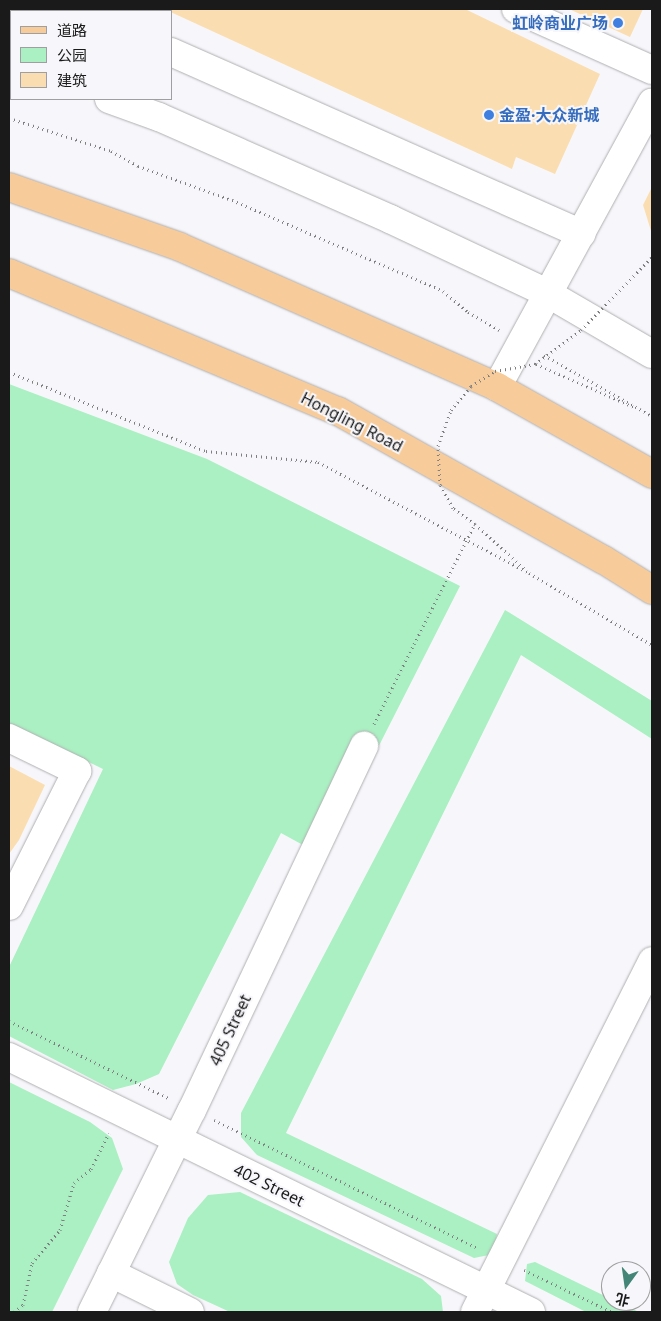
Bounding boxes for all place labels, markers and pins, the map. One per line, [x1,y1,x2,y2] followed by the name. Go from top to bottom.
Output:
[512,13,608,33] place label: 虹岭商业广场
[612,17,624,29] marker: 虹岭商业广场
[499,105,599,125] place label: 金盈·大众新城
[483,109,495,121] marker: 金盈·大众新城

